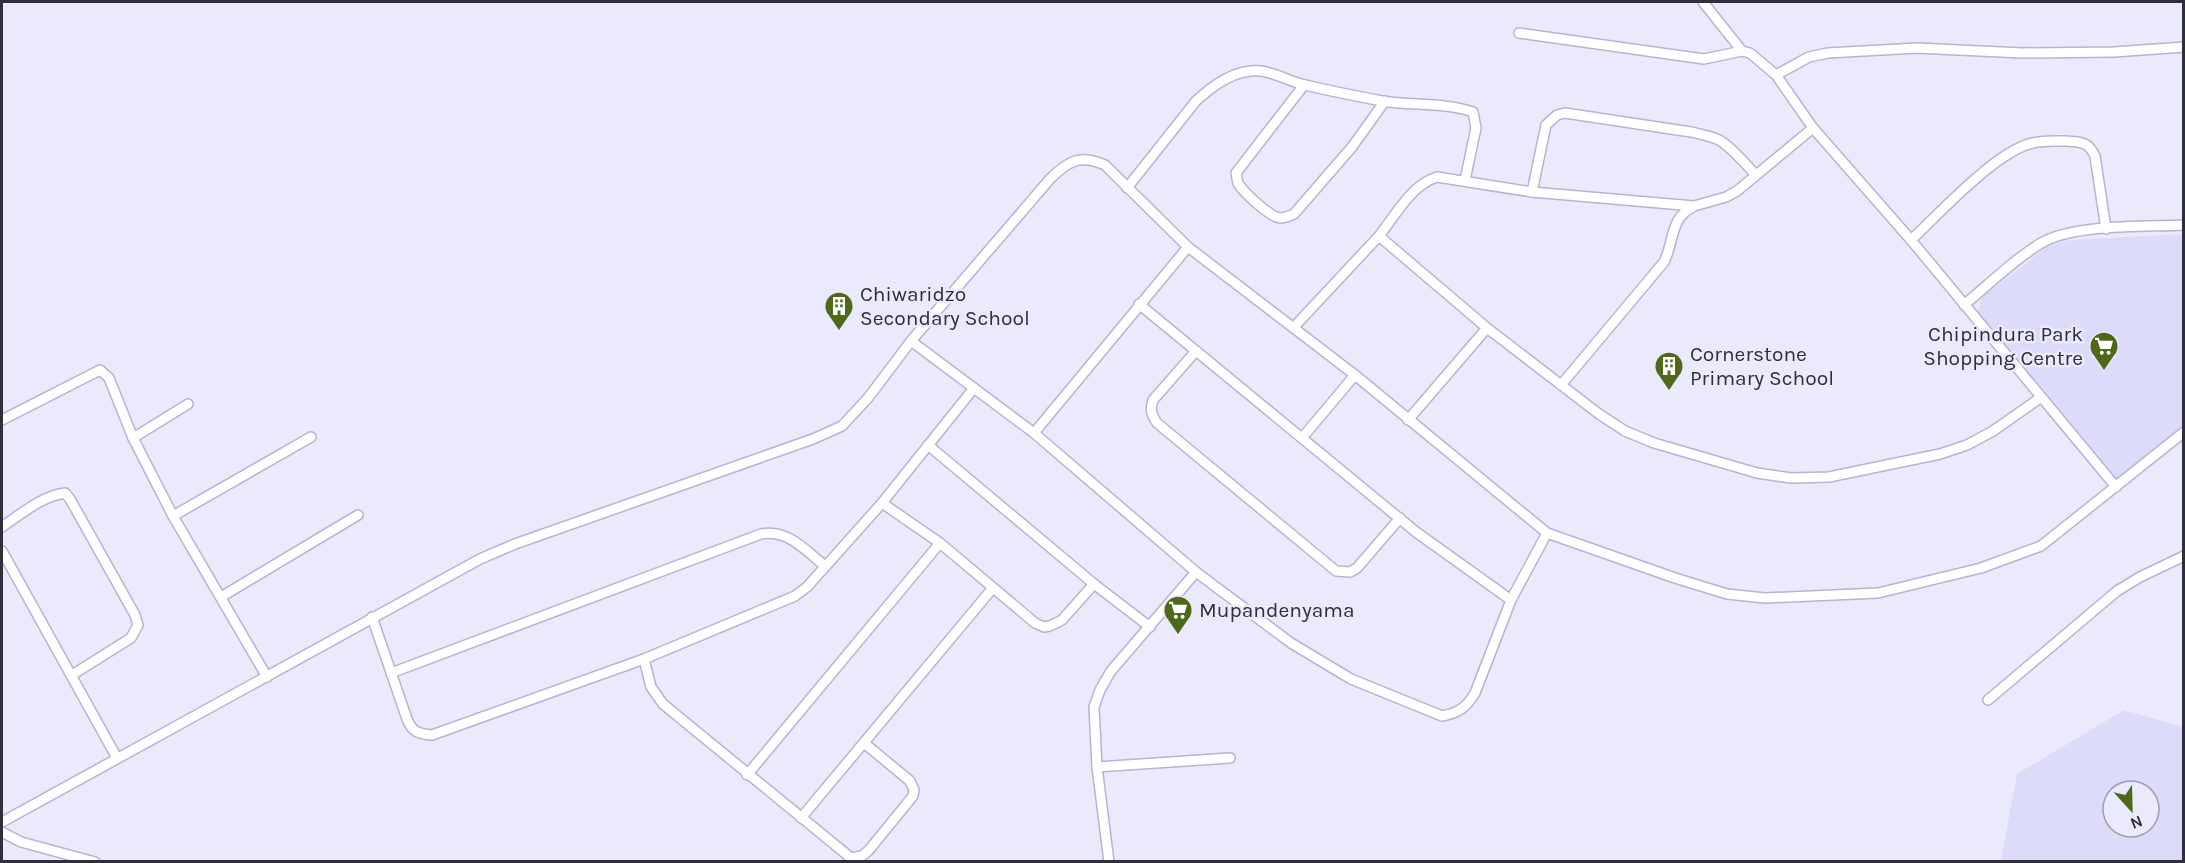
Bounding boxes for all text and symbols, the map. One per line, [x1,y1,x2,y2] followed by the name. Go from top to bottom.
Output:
[860,282,1030,330] place label: Chiwaridzo Secondary School
[823,290,855,332] building icon: Chiwaridzo Secondary School
[1923,322,2083,370] place label: Chipindura Park Shopping Centre
[2088,330,2120,372] supermarket icon: Chipindura Park Shopping Centre
[1690,342,1834,390] place label: Cornerstone Primary School
[1653,350,1685,392] building icon: Cornerstone Primary School
[1162,594,1194,636] supermarket icon: Mupandenyama
[1199,598,1354,622] place label: Mupandenyama
[2101,779,2161,839] north arrow
[2128,811,2145,833] text: N

